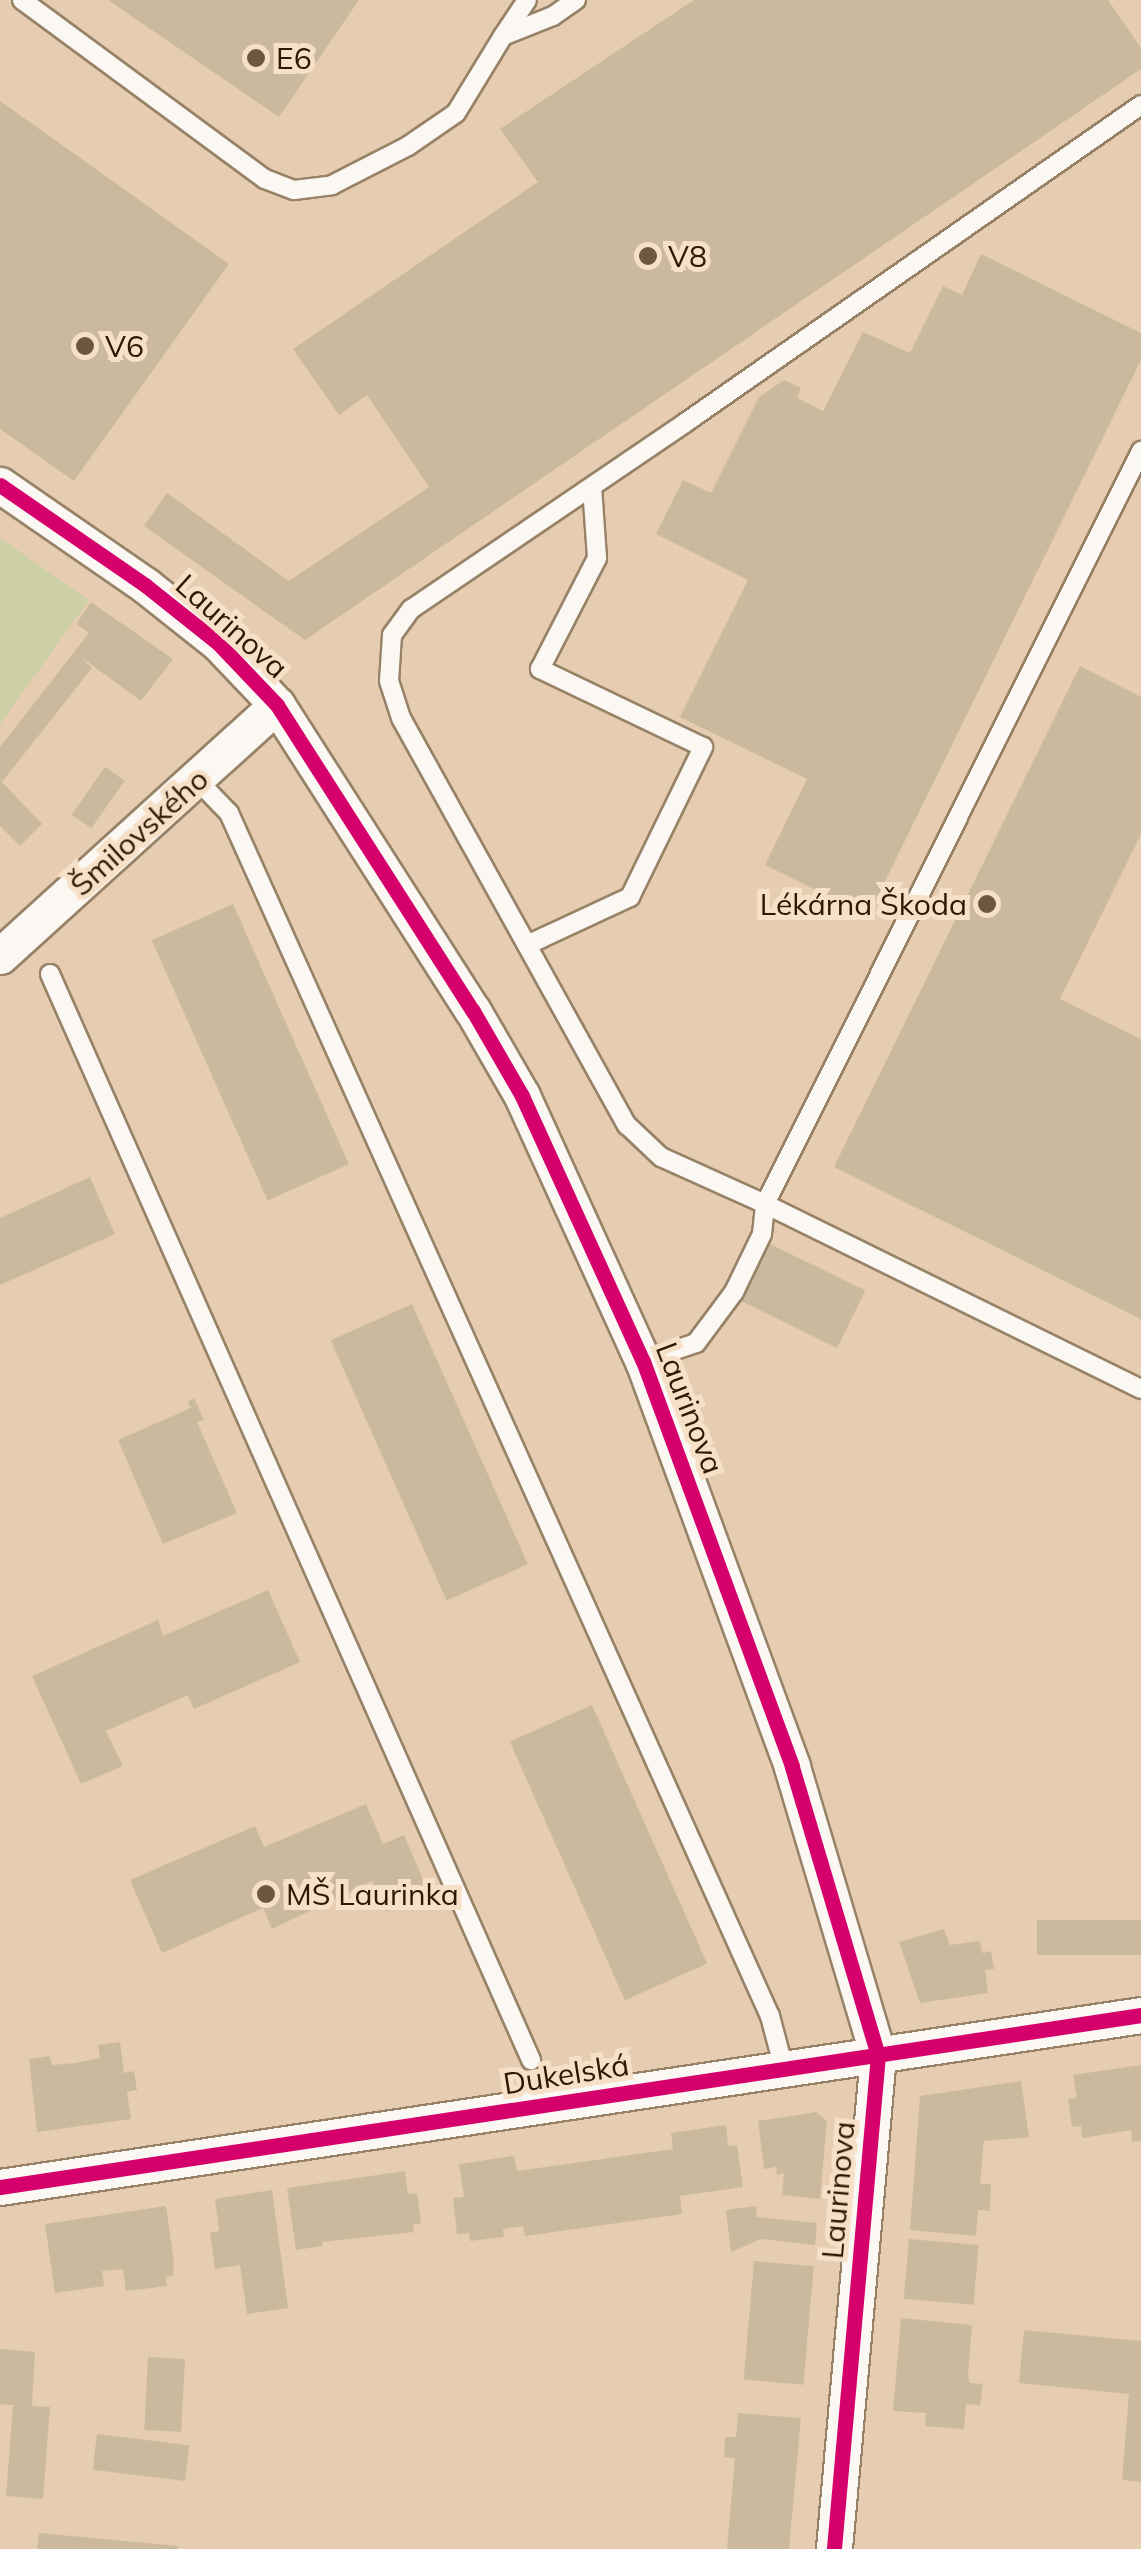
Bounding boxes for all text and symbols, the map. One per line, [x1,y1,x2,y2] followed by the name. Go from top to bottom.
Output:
[276,40,312,76] place label: E6
[245,47,267,69] marker: E6
[668,238,707,274] place label: V8
[637,245,659,267] marker: V8
[105,328,144,364] place label: V6
[74,335,96,357] marker: V6
[169,567,295,685] street label: Laurinova
[63,761,215,903] street label: Šmilovského
[760,886,967,922] place label: Lékárna Škoda
[976,893,998,915] marker: Lékárna Škoda
[649,1337,731,1479] street label: Laurinova
[286,1876,459,1912] place label: MŠ Laurinka
[255,1883,277,1905] marker: MŠ Laurinka
[501,2046,631,2102] street label: Dukelská
[814,2120,862,2260] street label: Laurinova

